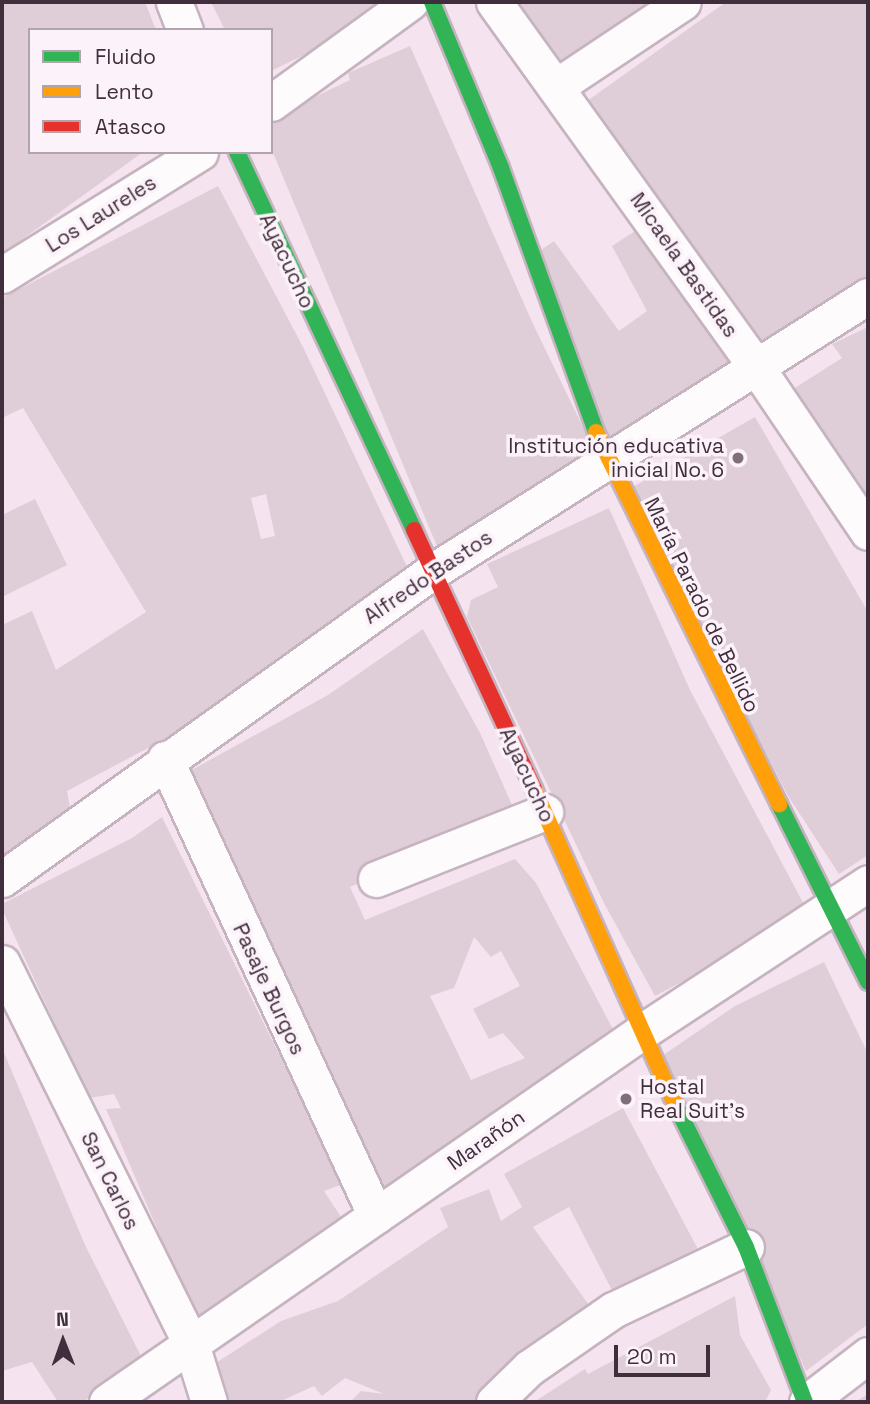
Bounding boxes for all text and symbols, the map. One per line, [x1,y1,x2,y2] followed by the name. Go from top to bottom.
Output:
[28,28,273,154] legend
[95,43,156,70] text: Fluido
[95,78,154,105] text: Lento
[95,113,166,140] text: Atasco
[41,170,161,258] street label: Los Laureles
[625,188,743,342] street label: Micaela Bastidas
[254,210,320,312] street label: Ayacucho
[508,433,724,483] place label: Institución educativa inicial No. 6
[730,450,746,466] marker: Institución educativa inicial No. 6
[639,493,765,717] street label: María Parado de Bellido
[359,525,497,629] street label: Alfredo Bastos
[494,724,560,826] street label: Ayacucho
[228,919,310,1059] street label: Pasaje Burgos
[640,1074,745,1124] place label: Hostal Real Suit's
[618,1091,634,1107] marker: Hostal Real Suit's
[442,1104,530,1176] street label: Marañón
[75,1128,145,1234] street label: San Carlos
[28,1306,98,1376] north arrow
[56,1307,69,1332] text: N
[618,1330,714,1374] scale bar
[627,1343,677,1370] text: 20 m

